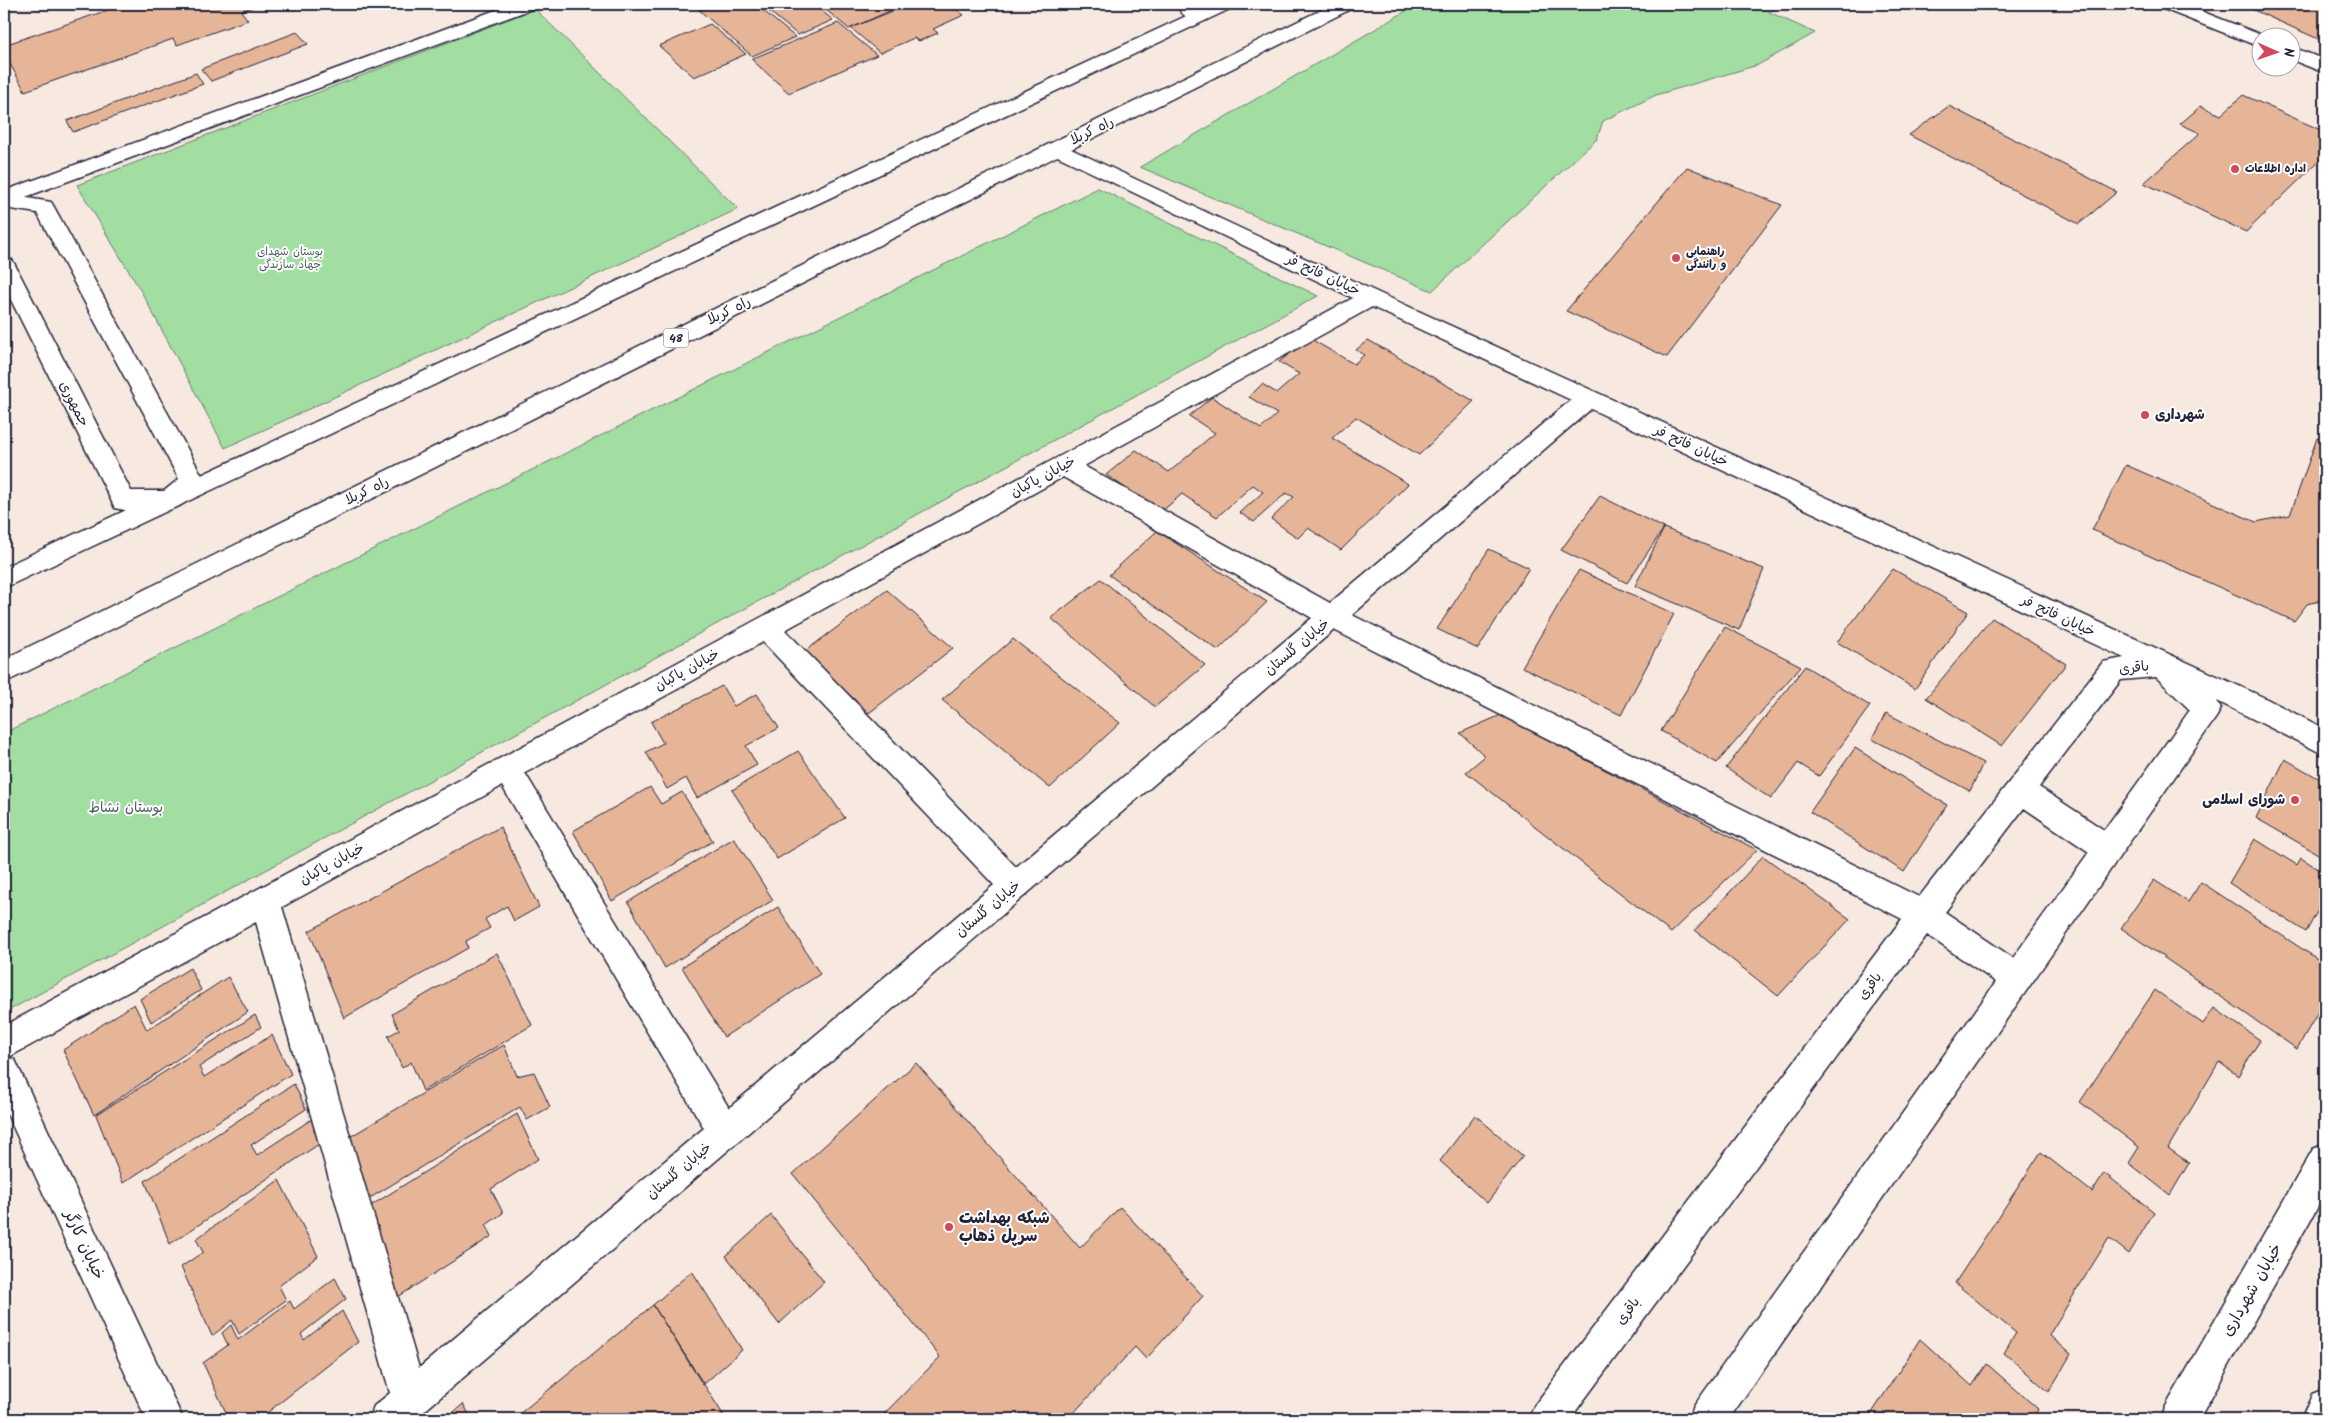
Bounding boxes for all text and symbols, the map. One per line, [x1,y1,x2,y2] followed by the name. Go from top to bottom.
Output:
[2252,28,2302,78] north arrow
[2277,48,2299,57] text: N
[1066,111,1118,151] street label: راه کربلا
[2245,160,2306,178] place label: اداره اطلاعات
[2229,163,2241,175] marker: اداره اطلاعات
[257,243,323,274] park label: بوستان شهدای جهاد سازندگی
[1686,243,1727,274] place label: راهنمایی و رانندگی
[1281,248,1364,302] street label: خیابان فاتح فر
[1670,252,1682,264] marker: راهنمایی و رانندگی
[703,291,755,331] street label: راه کربلا
[664,328,688,348] road number: 48
[53,377,95,431] street label: جمهوری
[2155,404,2205,426] place label: شهرداری
[2139,409,2151,421] marker: شهرداری
[1649,419,1732,473] street label: خیابان فاتح فر
[1006,451,1080,503] street label: خیابان پاکبان
[341,471,393,511] street label: راه کربلا
[2016,589,2099,643] street label: خیابان فاتح فر
[1260,613,1334,681] street label: خیابان گلستان
[651,643,723,697] street label: خیابان پاکبان
[2118,655,2150,681] street label: باقری
[2202,789,2285,811] place label: شورای اسلامی
[2289,794,2301,806] marker: شورای اسلامی
[89,797,163,819] park label: بوستان نشاط
[296,837,368,891] street label: خیابان پاکبان
[951,875,1025,943] street label: خیابان گلستان
[1852,967,1888,1005] street label: باقری
[642,1137,716,1205] street label: خیابان گلستان
[56,1204,111,1284] street label: خیابان کارگر
[959,1206,1050,1249] place label: شبکه بهداشت سرپل ذهاب
[943,1221,955,1233] marker: شبکه بهداشت سرپل ذهاب
[2215,1239,2289,1341] street label: خیابان شهرداری
[1610,1292,1646,1330] street label: باقری

